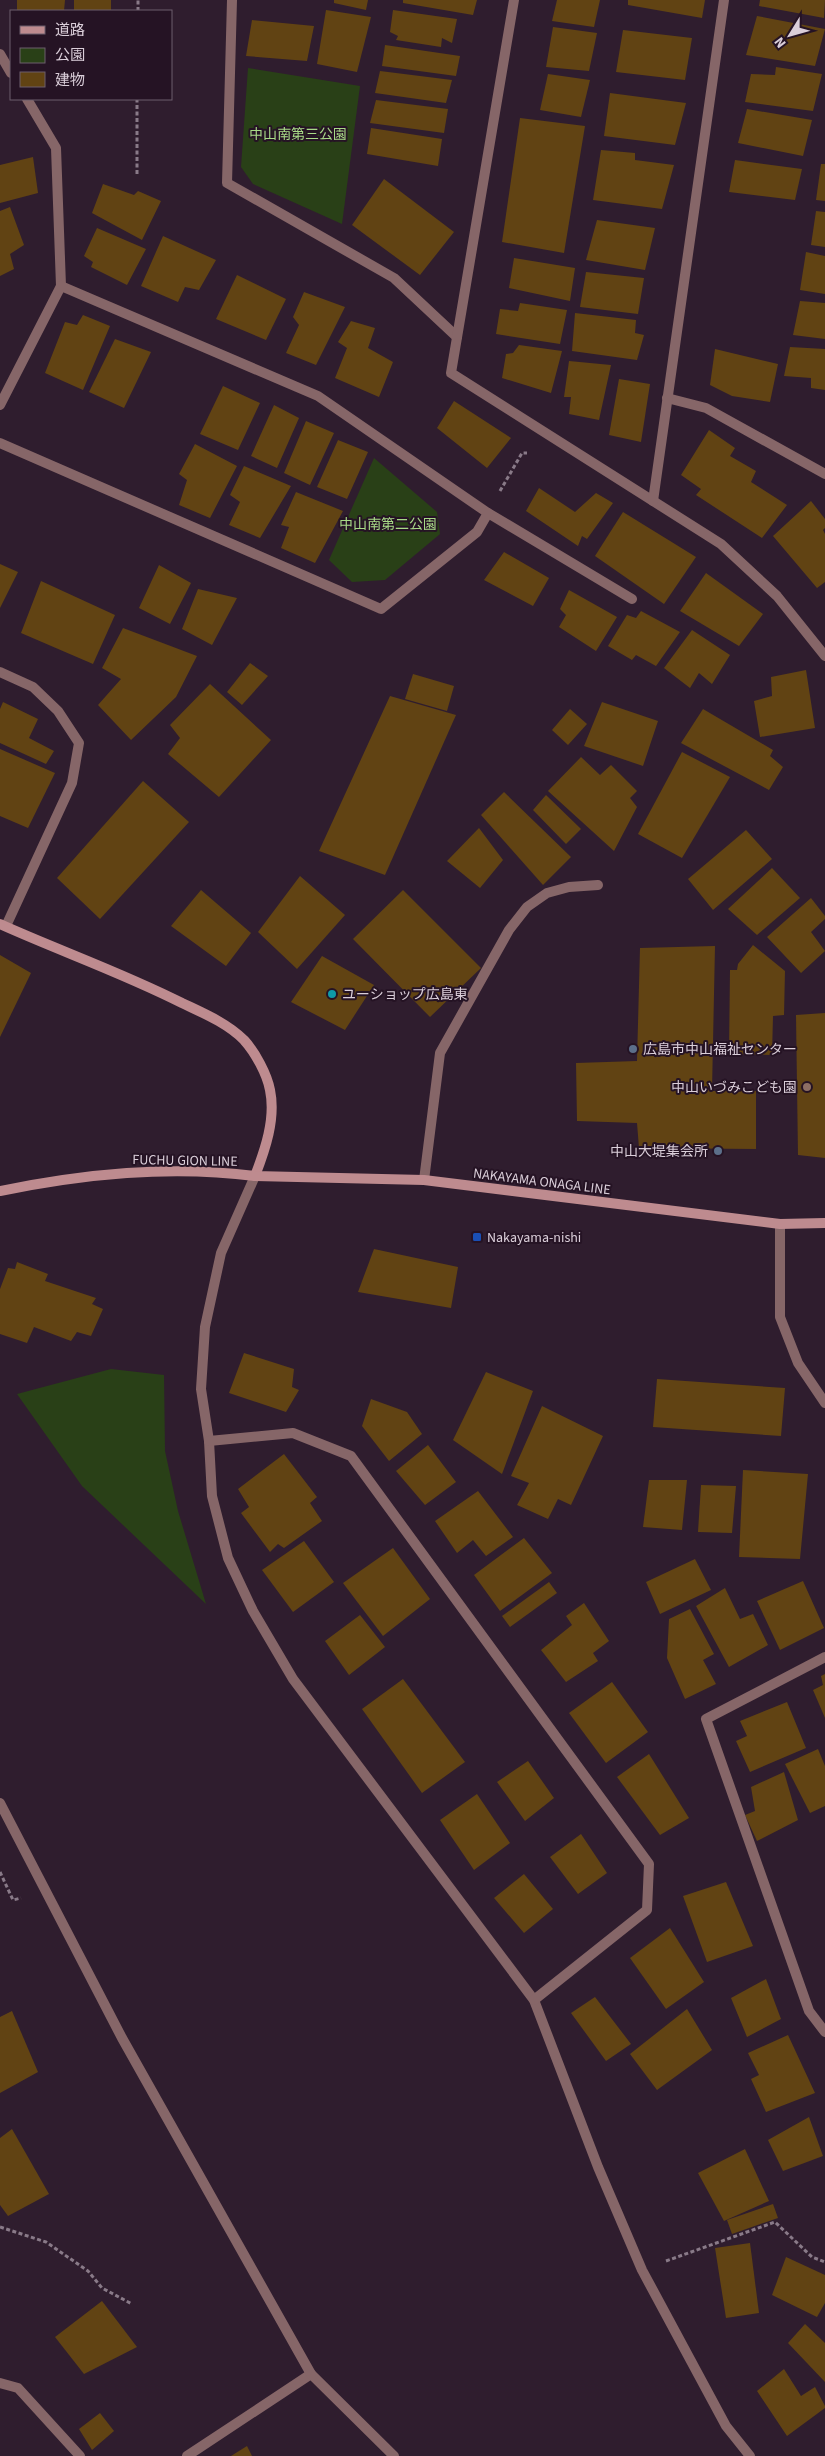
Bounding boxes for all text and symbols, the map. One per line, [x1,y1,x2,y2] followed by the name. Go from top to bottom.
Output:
[10,10,172,100] legend
[765,10,815,60] north arrow
[55,20,85,41] text: 道路
[770,32,791,52] text: N
[55,45,85,66] text: 公園
[55,70,85,91] text: 建物
[249,125,347,145] park label: 中山南第三公園
[339,515,437,535] park label: 中山南第二公園
[342,985,468,1005] place label: ユーショップ広島東
[326,988,338,1000] marker: ユーショップ広島東
[643,1040,797,1060] place label: 広島市中山福祉センター
[627,1043,639,1055] marker: 広島市中山福祉センター
[671,1078,797,1098] place label: 中山いづみこども園
[801,1081,813,1093] marker: 中山いづみこども園
[610,1142,708,1162] place label: 中山大堤集会所
[712,1145,724,1157] marker: 中山大堤集会所
[132,1150,238,1172] street label: FUCHU GION LINE
[472,1164,612,1200] street label: NAKAYAMA ONAGA LINE
[487,1228,581,1248] place label: Nakayama-nishi
[471,1231,483,1243] marker: Nakayama-nishi

